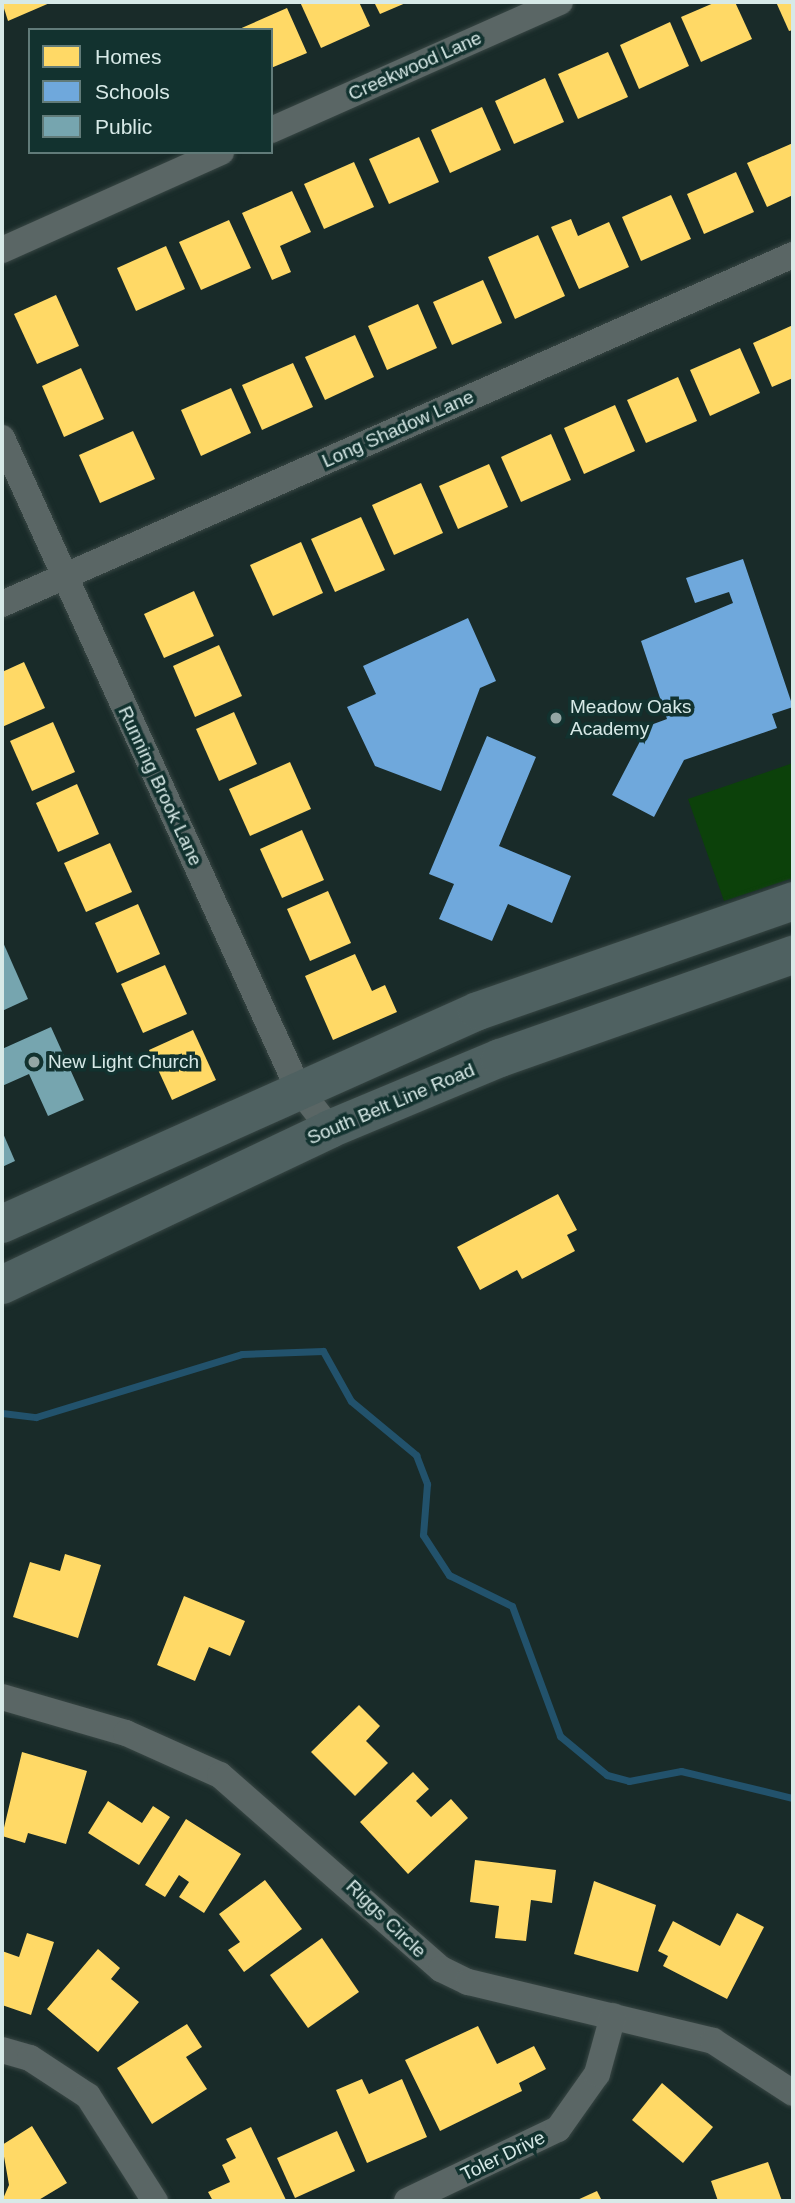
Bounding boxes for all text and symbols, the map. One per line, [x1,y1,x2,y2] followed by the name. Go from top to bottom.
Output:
[345,26,485,106] street label: Creekwood Lane
[28,28,273,154] legend
[95,45,162,68] text: Homes
[95,80,170,103] text: Schools
[95,115,152,138] text: Public
[319,385,477,473] street label: Long Shadow Lane
[570,696,691,740] place label: Meadow Oaks Academy
[113,703,207,869] street label: Running Brook Lane
[548,710,564,726] marker: Meadow Oaks Academy
[48,1051,199,1073] place label: New Light Church
[26,1054,42,1070] marker: New Light Church
[304,1058,478,1150] street label: South Belt Line Road
[341,1875,431,1963] street label: Riggs Circle
[457,2126,549,2186] street label: Toler Drive

